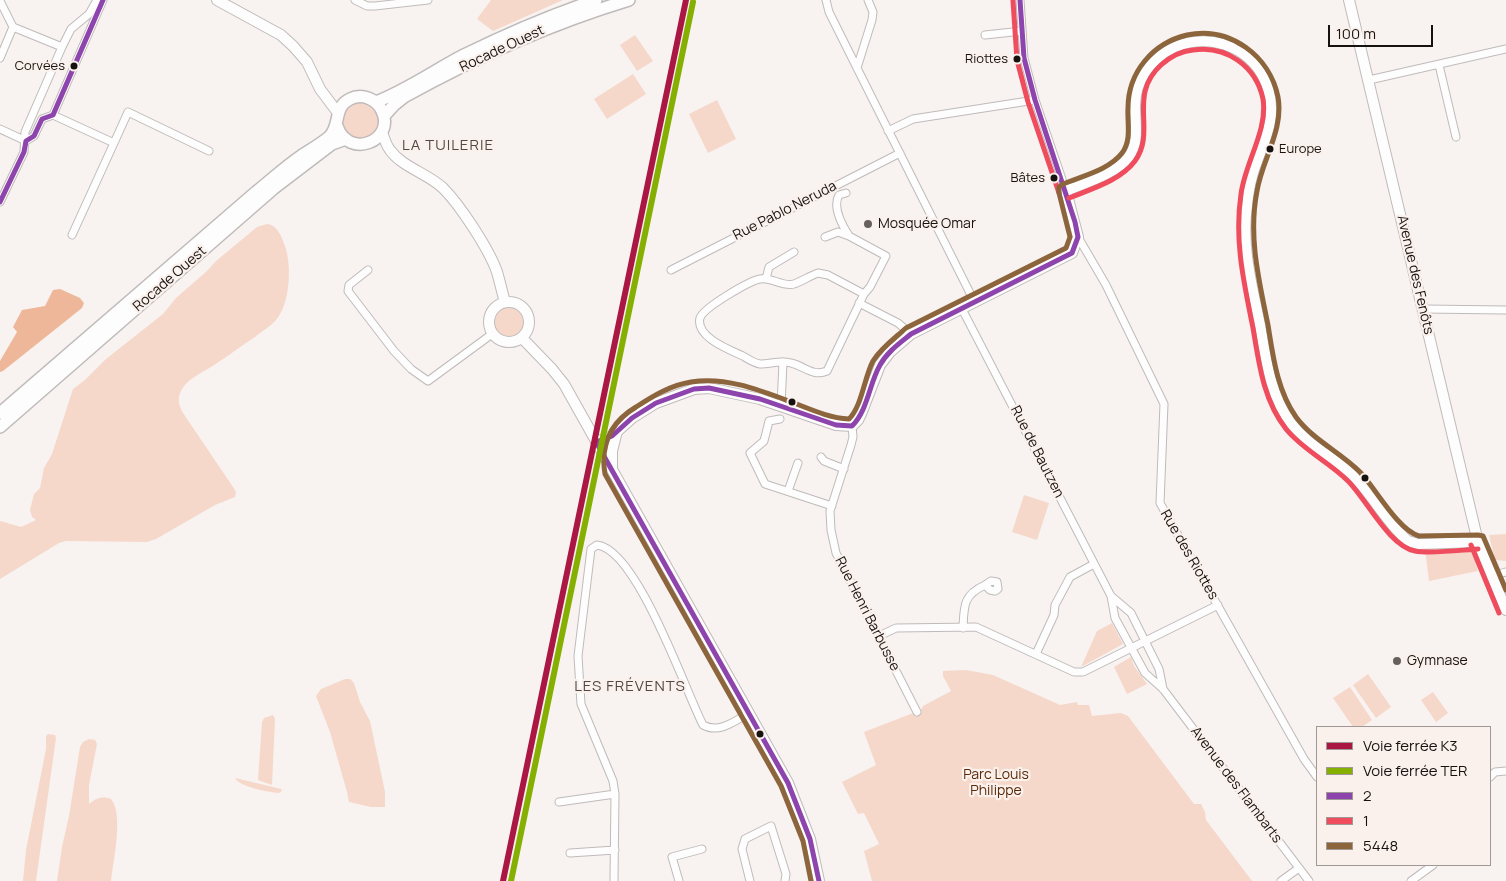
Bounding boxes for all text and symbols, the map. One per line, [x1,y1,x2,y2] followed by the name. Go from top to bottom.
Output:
[1331,15,1436,47] scale bar
[457,22,547,76] street label: Rocade Ouest
[1336,23,1376,44] text: 100 m
[965,51,1008,67] place label: Riottes
[1012,54,1022,64] marker: Riottes
[15,58,65,74] place label: Corvées
[69,61,79,71] marker: Corvées
[401,137,495,155] district label: LA TUILERIE
[1279,141,1322,157] place label: Europe
[1265,144,1275,154] marker: Europe
[1010,170,1045,186] place label: Bâtes
[1049,173,1059,183] marker: Bâtes
[730,178,840,244] street label: Rue Pablo Neruda
[1393,214,1437,336] street label: Avenue des Fenôts
[878,216,976,232] place label: Mosquée Omar
[862,218,874,230] marker: Mosquée Omar
[130,243,210,315] street label: Rocade Ouest
[787,397,797,407] unlabelled marker
[1007,403,1067,501] street label: Rue de Bautzen
[1360,473,1370,483] unlabelled marker
[1156,507,1222,603] street label: Rue des Riottes
[831,554,903,674] street label: Rue Henri Barbusse
[1407,653,1468,669] place label: Gymnase
[1391,655,1403,667] marker: Gymnase
[573,678,687,696] district label: LES FRÉVENTS
[1187,723,1285,847] street label: Avenue des Flambarts
[1316,726,1491,866] legend
[755,729,765,739] unlabelled marker
[1363,735,1458,756] text: Voie ferrée K3
[1363,760,1467,781] text: Voie ferrée TER
[963,767,1029,800] park label: Parc Louis Philippe
[1363,785,1372,806] text: 2
[1363,810,1369,831] text: 1
[1363,835,1398,856] text: 5448

